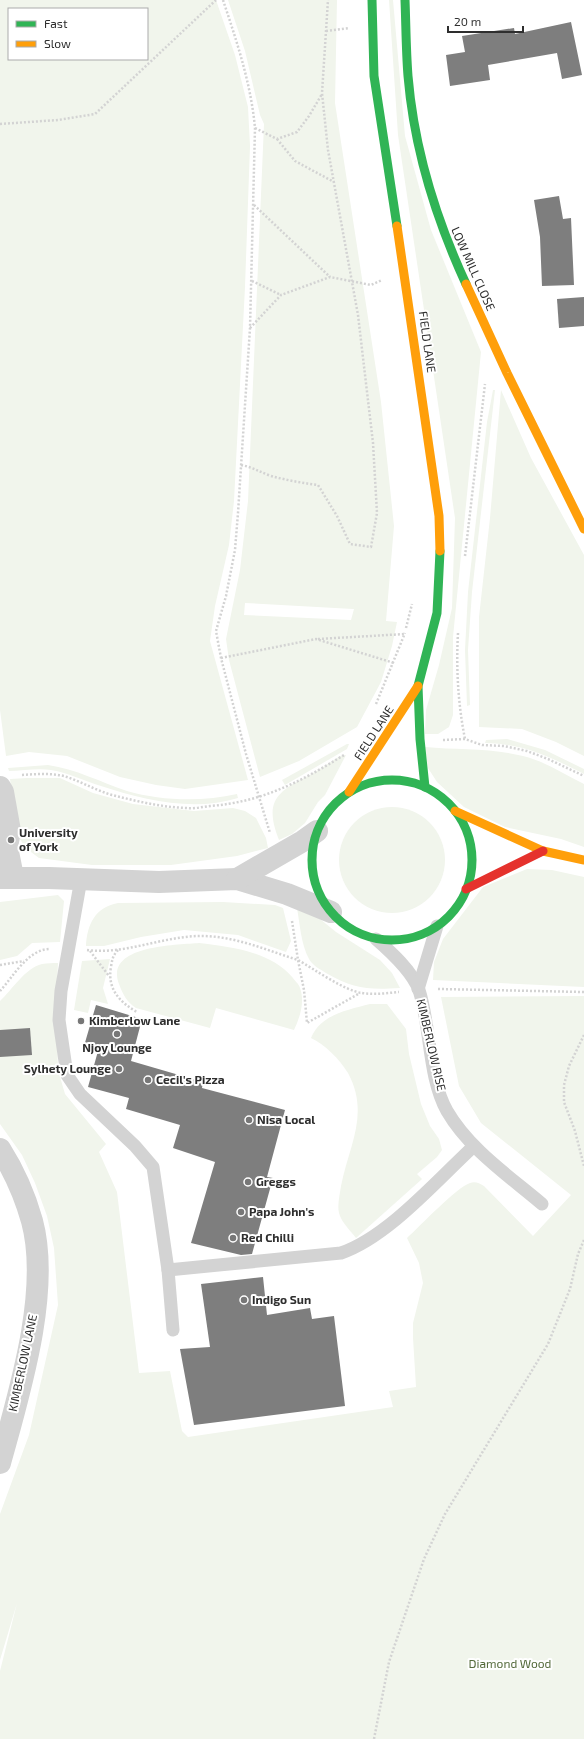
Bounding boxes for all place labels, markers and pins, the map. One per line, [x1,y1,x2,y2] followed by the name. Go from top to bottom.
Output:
[19,825,78,853] place label: University of York
[6,835,16,845] marker: University of York
[89,1013,181,1027] place label: Kimberlow Lane
[76,1016,86,1026] marker: Kimberlow Lane
[112,1029,122,1039] marker: Njoy Lounge
[82,1040,152,1055] place label: Njoy Lounge
[24,1061,111,1076] place label: Sylhety Lounge
[114,1064,124,1074] marker: Sylhety Lounge
[156,1072,225,1086] place label: Cecil's Pizza
[143,1075,153,1085] marker: Cecil's Pizza
[257,1112,315,1126] place label: Nisa Local
[244,1115,254,1125] marker: Nisa Local
[256,1174,296,1188] place label: Greggs
[243,1177,253,1187] marker: Greggs
[249,1204,314,1218] place label: Papa John's
[236,1207,246,1217] marker: Papa John's
[241,1230,294,1244] place label: Red Chilli
[228,1233,238,1243] marker: Red Chilli
[252,1292,311,1306] place label: Indigo Sun
[239,1295,249,1305] marker: Indigo Sun

